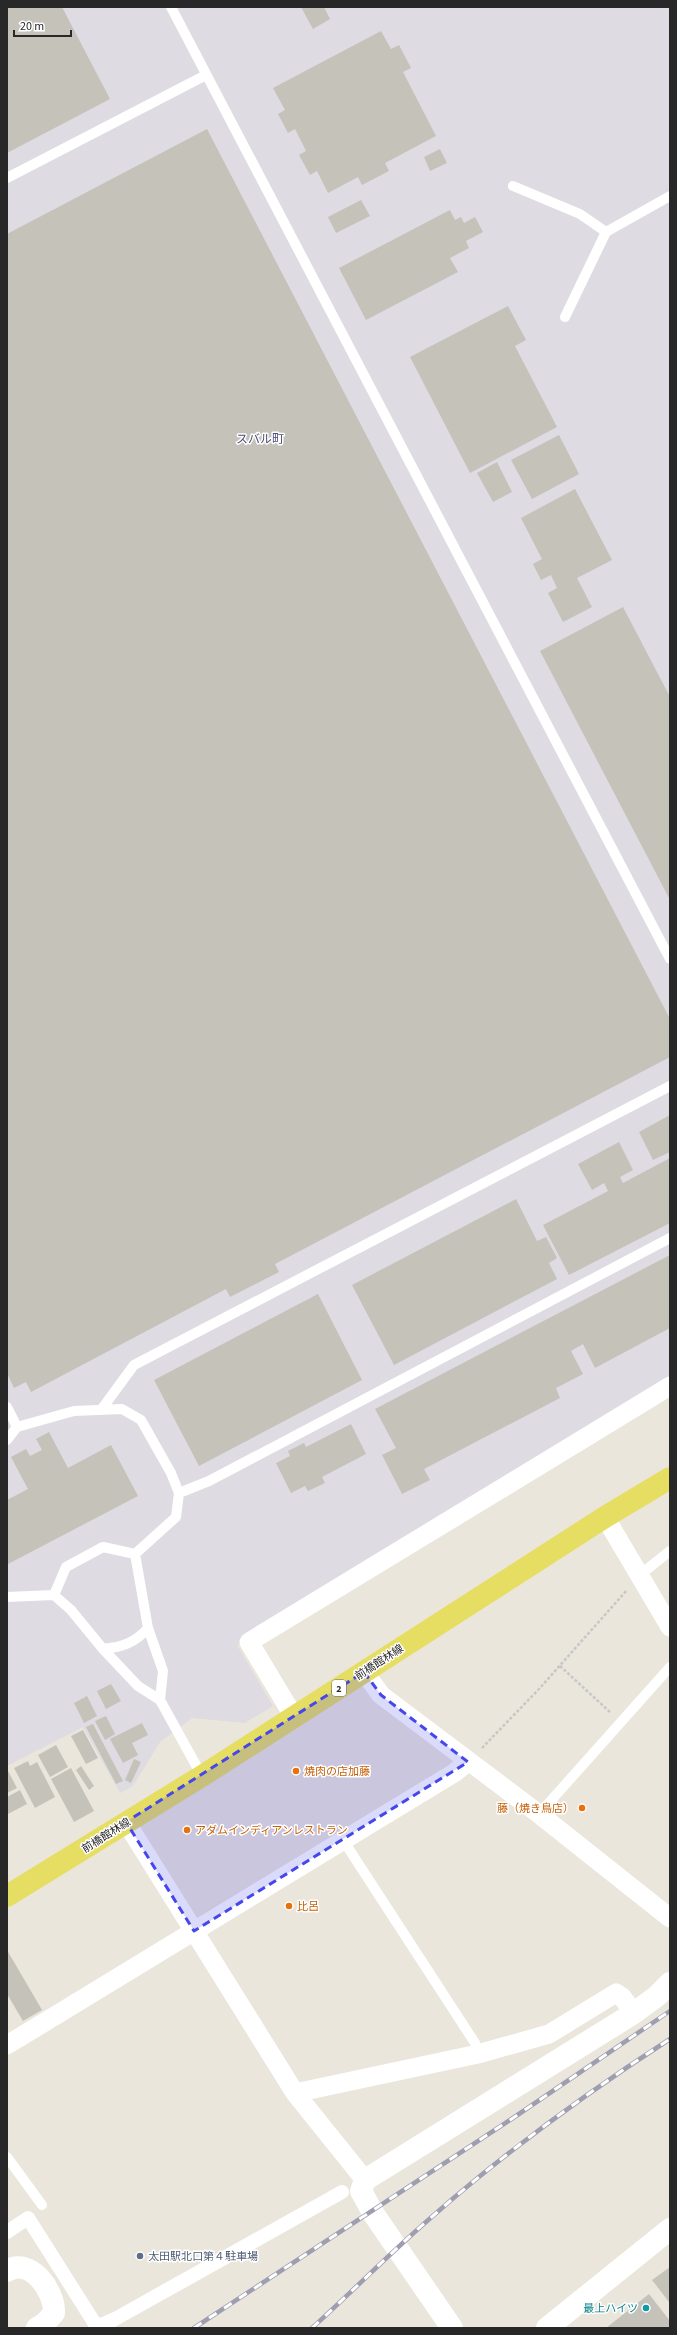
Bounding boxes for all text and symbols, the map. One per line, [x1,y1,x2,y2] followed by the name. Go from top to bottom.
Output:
[14,12,71,38] scale bar
[20,18,44,35] text: 20 m
[236,431,284,448] district label: スバル町
[352,1641,406,1684] street label: 前橋館林線
[332,1680,346,1696] road number: 2
[304,1764,370,1779] place label: 焼肉の店加藤
[291,1766,301,1776] marker: 焼肉の店加藤
[497,1801,574,1816] place label: 藤（焼き鳥店）
[577,1803,587,1813] marker: 藤（焼き鳥店）
[79,1814,134,1856] street label: 前橋館林線
[195,1823,348,1838] place label: アダムインディアンレストラン
[182,1825,192,1835] marker: アダムインディアンレストラン
[297,1899,319,1914] place label: 比呂
[284,1901,294,1911] marker: 比呂
[148,2249,258,2264] place label: 太田駅北口第４駐車場
[135,2251,145,2261] marker: 太田駅北口第４駐車場
[583,2301,638,2316] place label: 最上ハイツ
[641,2303,651,2313] marker: 最上ハイツ

